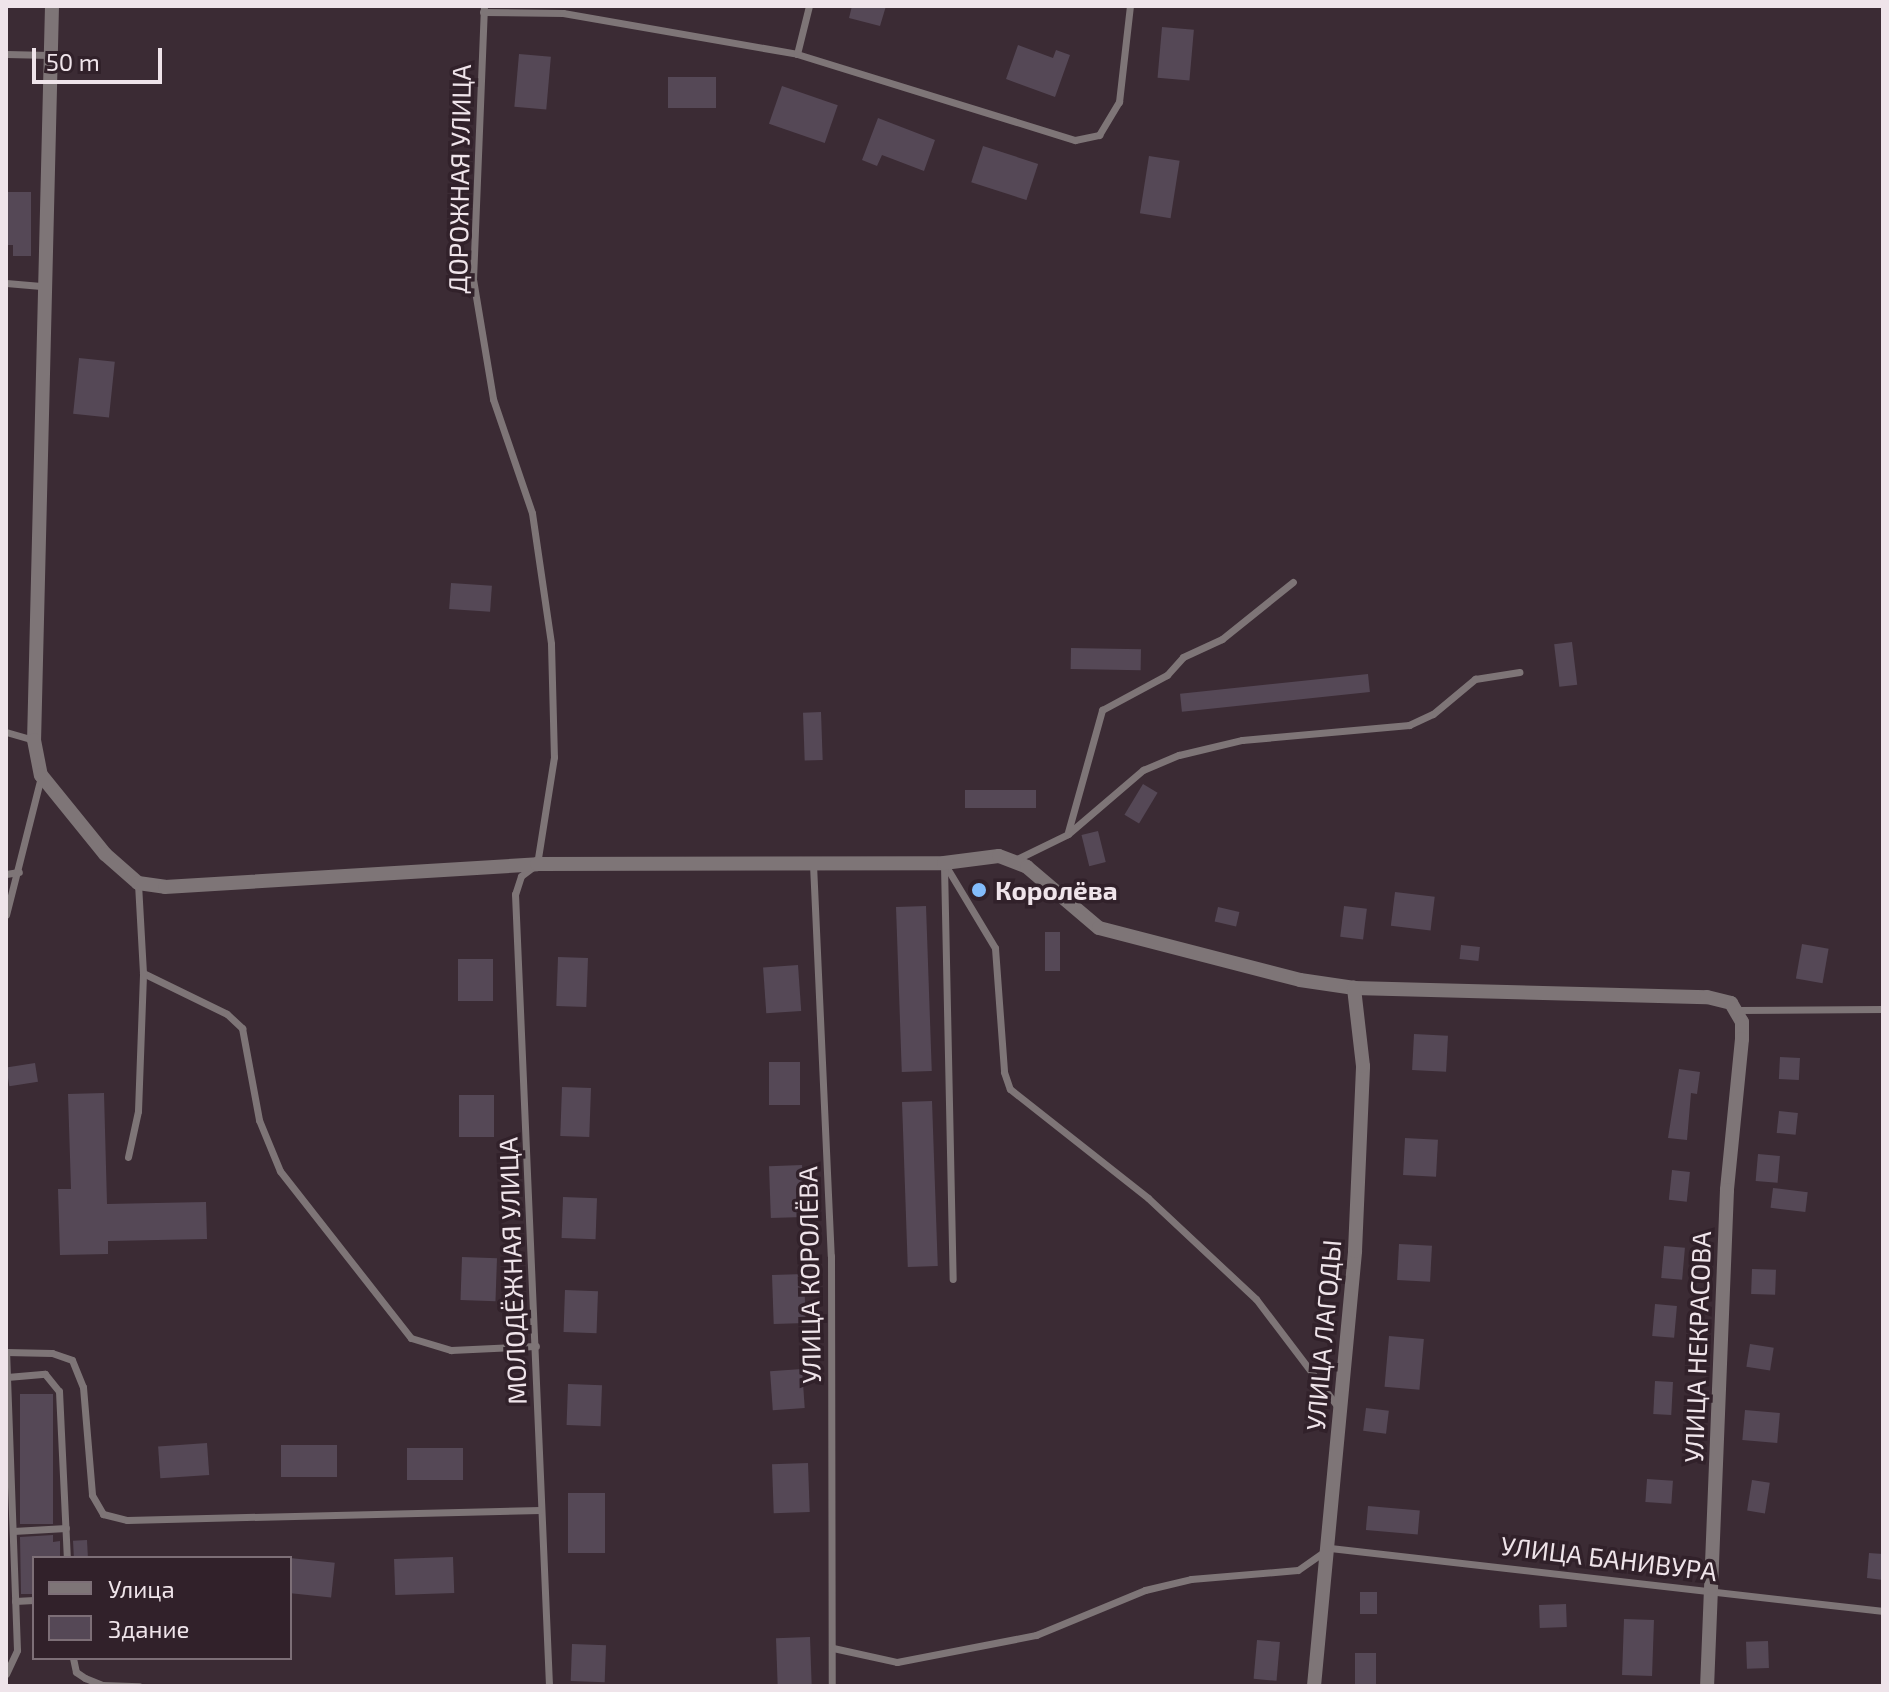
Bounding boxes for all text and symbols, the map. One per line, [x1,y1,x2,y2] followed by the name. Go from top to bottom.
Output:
[36,32,166,82] scale bar
[46,47,100,76] text: 50 m
[441,64,477,294] street label: ДОРОЖНАЯ УЛИЦА
[995,874,1118,906] place label: Королёва
[970,881,988,899] marker: Королёва
[492,1137,532,1405] street label: МОЛОДЁЖНАЯ УЛИЦА
[792,1166,826,1384] street label: УЛИЦА КОРОЛЁВА
[1677,1231,1717,1463] street label: УЛИЦА НЕКРАСОВА
[1299,1238,1347,1432] street label: УЛИЦА ЛАГОДЫ
[1499,1529,1719,1587] street label: УЛИЦА БАНИВУРА
[32,1556,292,1660] legend
[108,1574,175,1603] text: Улица
[108,1614,190,1643] text: Здание

